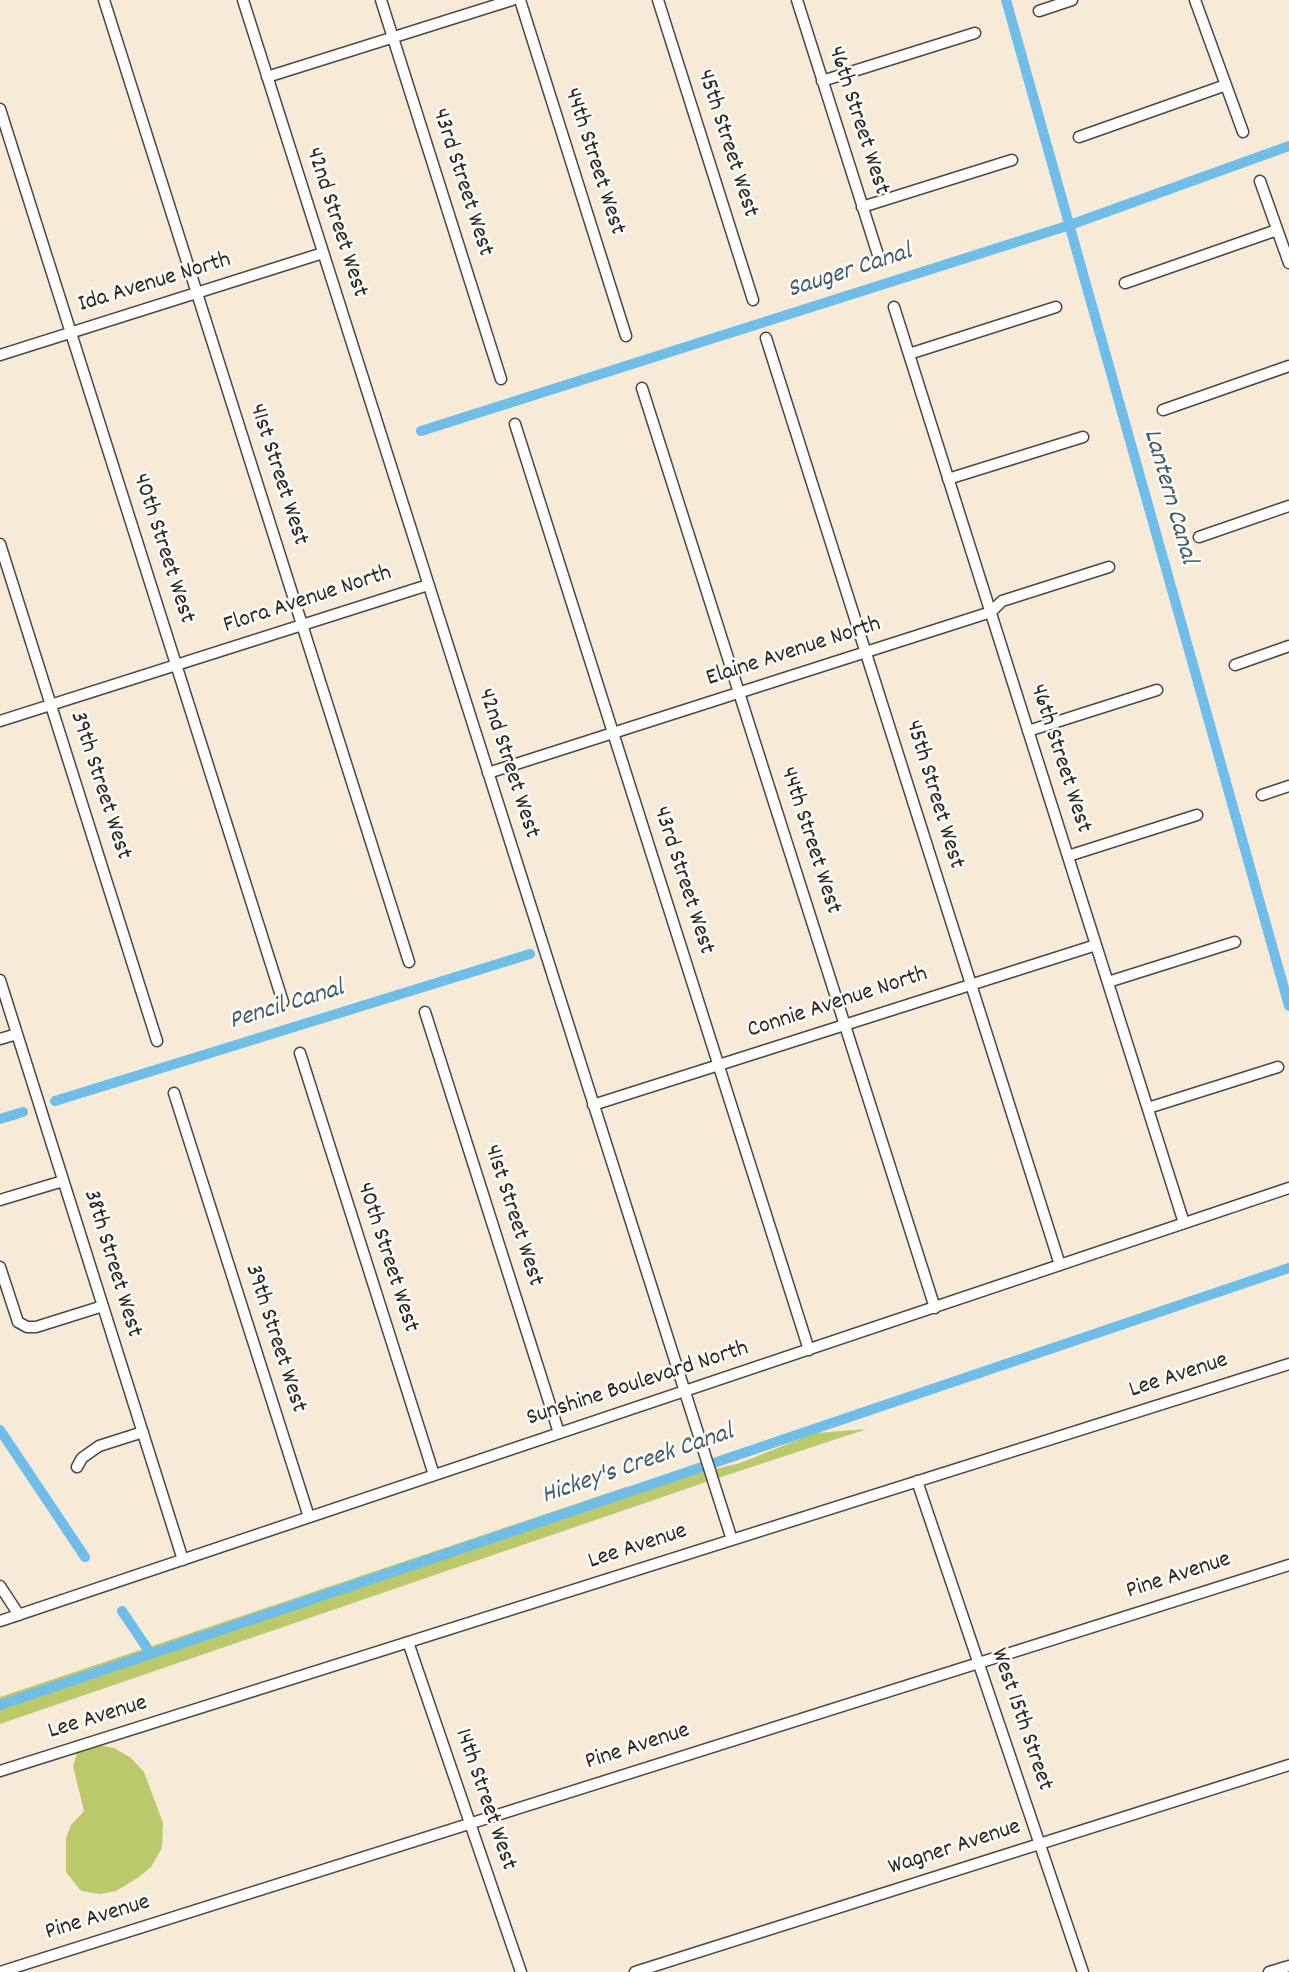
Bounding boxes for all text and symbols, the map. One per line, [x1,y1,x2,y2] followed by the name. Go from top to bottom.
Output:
[819,43,895,199] street label: 46th Street West
[689,67,763,221] street label: 45th Street West
[556,85,630,239] street label: 44th Street West
[424,106,498,260] street label: 43rd Street West
[297,145,373,301] street label: 42nd Street West
[784,238,916,308] water label: Sauger Canal
[75,247,235,321] street label: Ida Avenue North
[241,401,313,549] street label: 41st Street West
[1134,426,1202,568] water label: Lantern Canal
[124,471,200,627] street label: 40th Street West
[220,560,396,642] street label: Flora Avenue North
[703,611,885,695] street label: Elaine Avenue North
[1021,681,1097,837] street label: 46th Street West
[469,686,545,842] street label: 42nd Street West
[61,708,137,864] street label: 39th Street West
[897,717,969,873] street label: 45th Street West
[772,764,846,918] street label: 44th Street West
[645,804,719,958] street label: 43rd Street West
[744,961,932,1047] street label: Connie Avenue North
[226,975,348,1039] water label: Pencil Canal
[476,1142,548,1290] street label: 41st Street West
[348,1180,424,1336] street label: 40th Street West
[75,1187,147,1341] street label: 38th Street West
[236,1261,312,1417] street label: 39th Street West
[523,1336,753,1434] street label: Sunshine Boulevard North
[1126,1348,1232,1406] street label: Lee Avenue
[538,1419,738,1513] water label: Hickey's Creek Canal
[585,1519,691,1577] street label: Lee Avenue
[1123,1547,1235,1607] street label: Pine Avenue
[982,1645,1058,1795] street label: West 15th Street
[45,1690,151,1748] street label: Lee Avenue
[582,1718,694,1778] street label: Pine Avenue
[446,1725,522,1875] street label: 14th Street West
[885,1814,1025,1884] street label: Wagner Avenue
[42,1889,154,1949] street label: Pine Avenue

